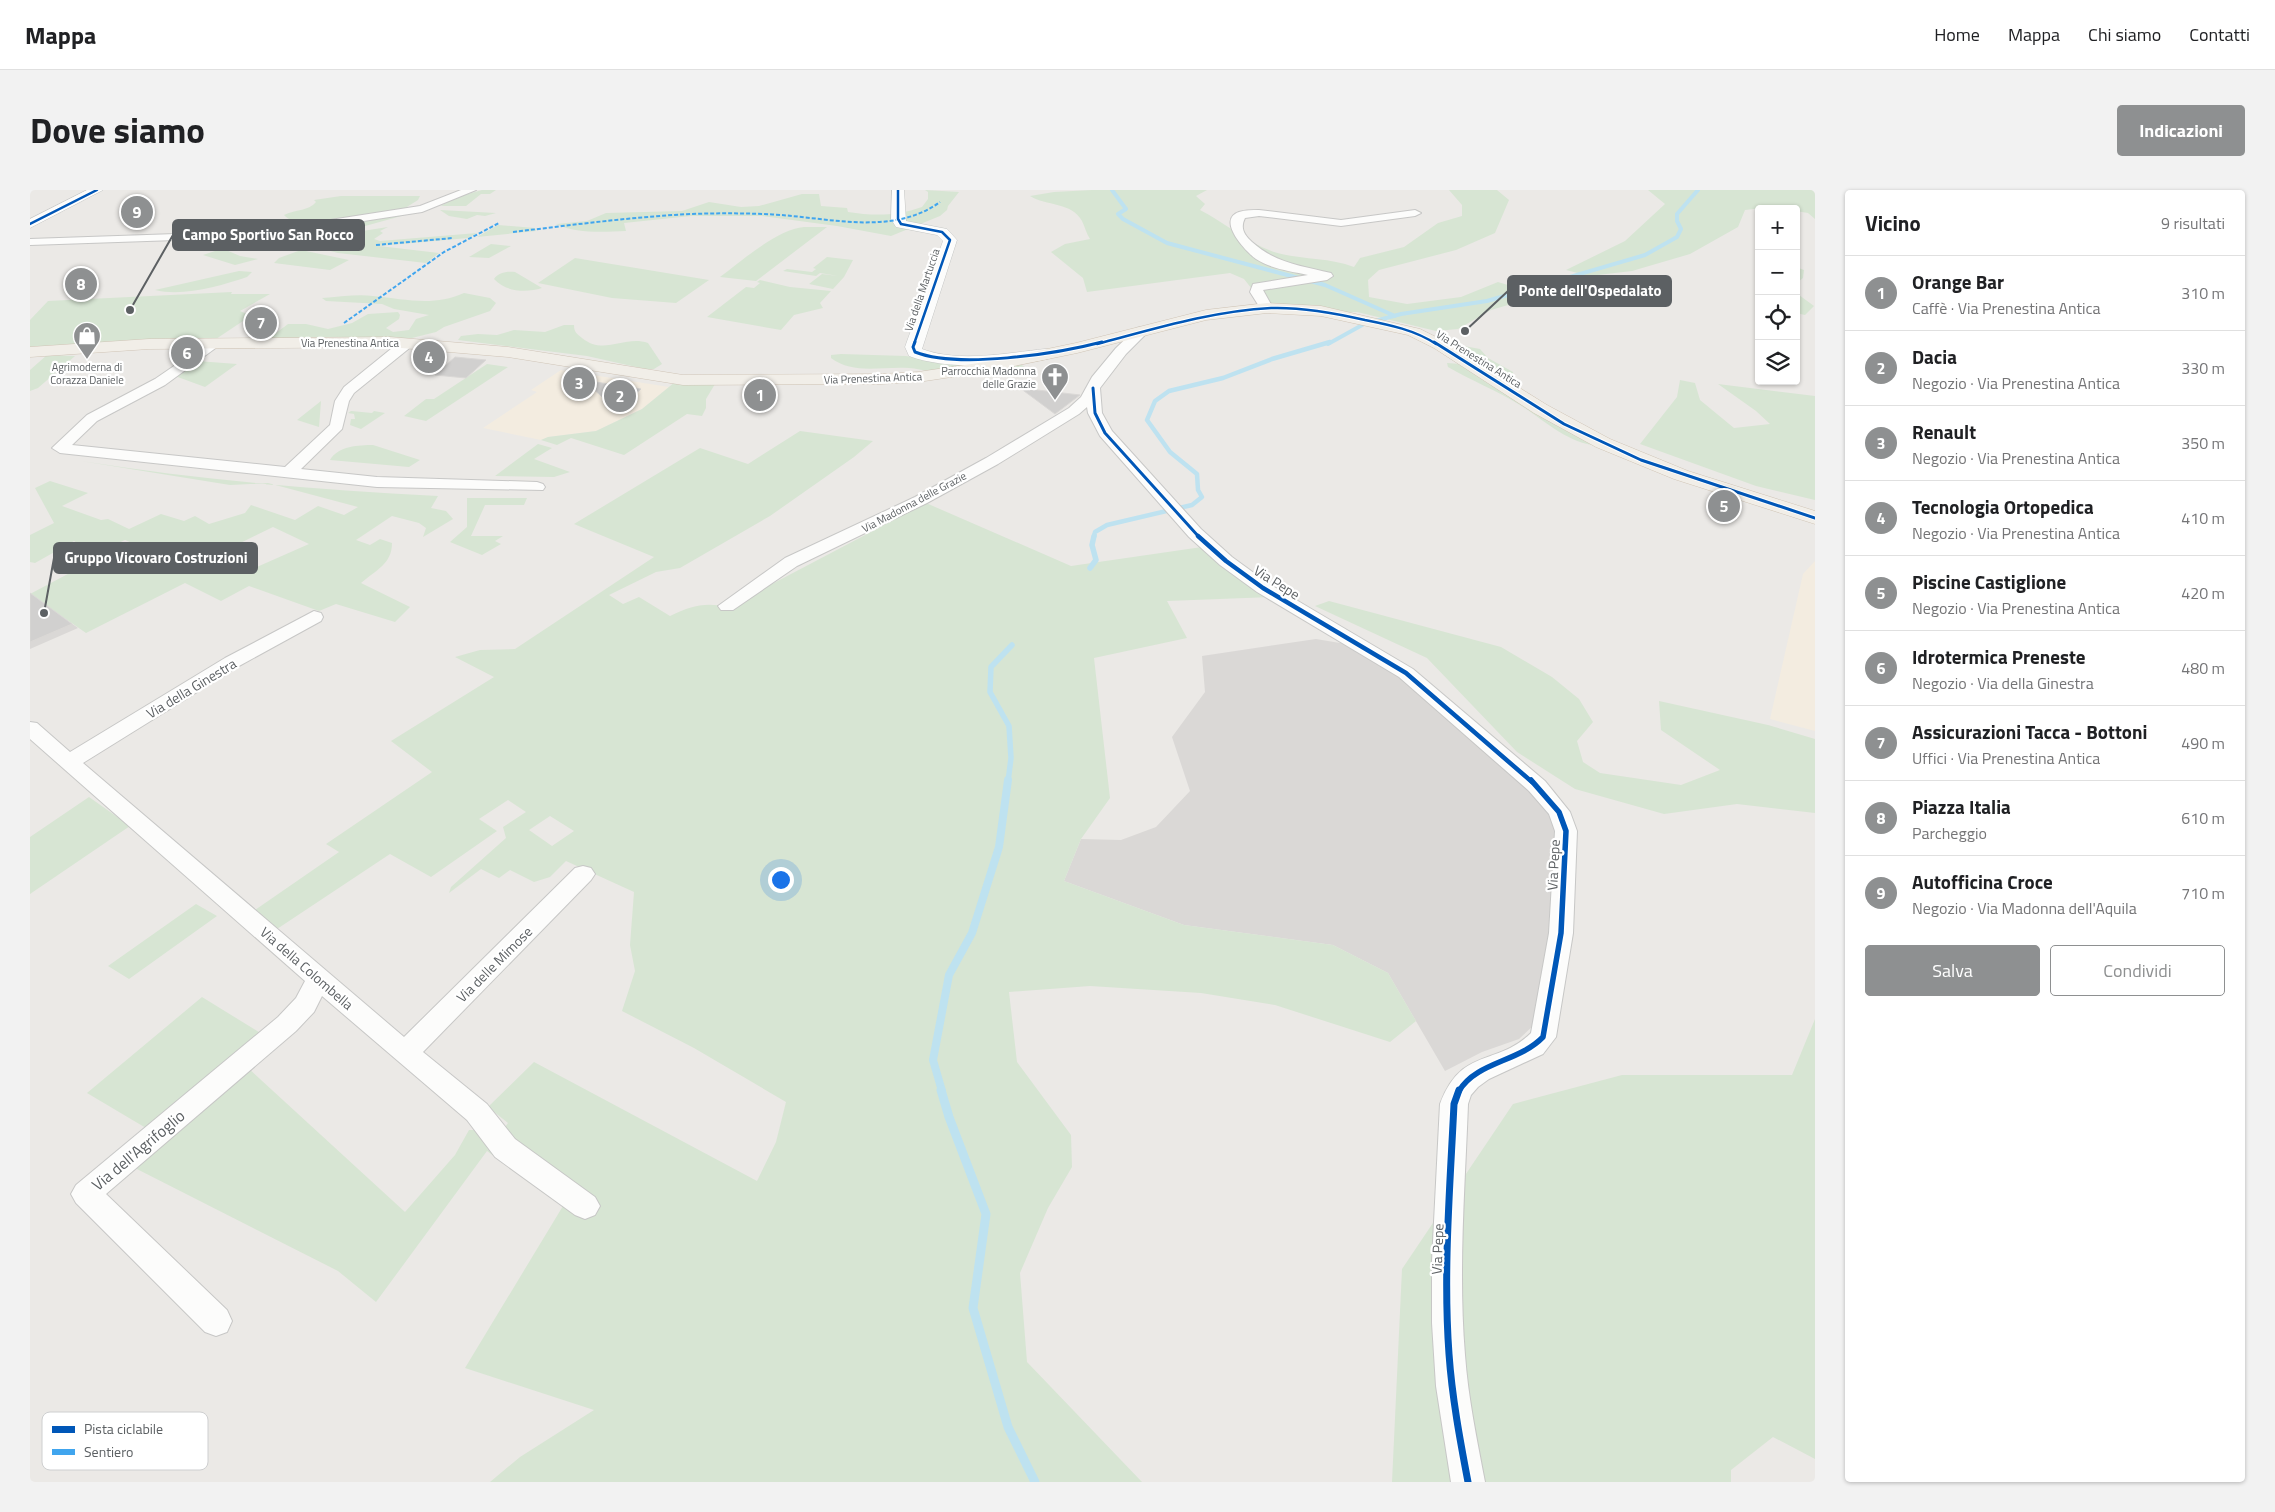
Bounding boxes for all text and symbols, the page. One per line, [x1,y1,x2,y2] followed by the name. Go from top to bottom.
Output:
[25,17,96,53] text: Mappa
[1934,21,1980,48] text: Home
[2008,21,2060,48] text: Mappa
[2088,21,2161,48] text: Chi siamo
[2189,21,2250,48] text: Contatti
[30,103,205,157] text: Dove siamo
[2117,105,2245,156] button: Indicazioni
[121,193,153,231] pin: 9
[1755,205,1800,385] map controls
[1755,205,1800,250] button: +
[1865,207,1921,239] text: Vicino
[2161,211,2225,235] text: 9 risultati
[173,220,364,250] callout: Campo Sportivo San Rocco
[182,223,354,246] text: Campo Sportivo San Rocco
[900,246,944,334] street label: Via della Martuccia
[1755,250,1800,295] button: −
[65,265,97,303] pin: 8
[1912,267,2004,296] text: Orange Bar
[1508,276,1671,306] callout: Ponte dell'Ospedalato
[1519,279,1661,302] text: Ponte dell'Ospedalato
[1877,281,1885,305] text: 1
[2181,281,2225,305] text: 310 m
[1755,295,1800,340] button: locate
[1912,296,2101,320] text: Caffè · Via Prenestina Antica
[245,304,277,342] pin: 7
[72,321,102,360] shop icon: Agrimoderna di Corazza Daniele
[1433,326,1525,392] street label: Via Prenestina Antica
[171,334,203,372] pin: 6
[301,335,400,351] street label: Via Prenestina Antica
[413,338,445,376] pin: 4
[1755,340,1800,385] button: layers
[1912,342,1957,371] text: Dacia
[1877,356,1885,380] text: 2
[2181,356,2225,380] text: 330 m
[50,359,124,388] place label: Agrimoderna di Corazza Daniele
[1040,362,1070,401] church icon: Parrocchia Madonna delle Grazie
[941,363,1036,392] place label: Parrocchia Madonna delle Grazie
[563,364,595,402] pin: 3
[824,368,923,388] street label: Via Prenestina Antica
[1912,371,2120,395] text: Negozio · Via Prenestina Antica
[744,376,776,414] pin: 1
[604,377,636,415] pin: 2
[1912,417,1976,446] text: Renault
[1877,431,1885,455] text: 3
[2181,431,2225,455] text: 350 m
[1912,446,2120,470] text: Negozio · Via Prenestina Antica
[859,467,970,536] street label: Via Madonna delle Grazie
[1708,487,1740,525] pin: 5
[1912,492,2094,521] text: Tecnologia Ortopedica
[1877,506,1885,530] text: 4
[2181,506,2225,530] text: 410 m
[1912,521,2120,545] text: Negozio · Via Prenestina Antica
[54,543,257,573] callout: Gruppo Vicovaro Costruzioni
[64,546,248,569] text: Gruppo Vicovaro Costruzioni
[1250,560,1304,604] street label: Via Pepe
[1912,567,2066,596] text: Piscine Castiglione
[1877,581,1885,605] text: 5
[2181,581,2225,605] text: 420 m
[1912,596,2120,620] text: Negozio · Via Prenestina Antica
[1912,642,2086,671] text: Idrotermica Preneste
[142,653,240,723] street label: Via della Ginestra
[1877,656,1885,680] text: 6
[2181,656,2225,680] text: 480 m
[1912,671,2094,695] text: Negozio · Via della Ginestra
[1912,717,2147,746] text: Assicurazioni Tacca - Bottoni
[1877,731,1885,755] text: 7
[2181,731,2225,755] text: 490 m
[1912,746,2100,770] text: Uffici · Via Prenestina Antica
[1912,792,2011,821] text: Piazza Italia
[1877,806,1885,830] text: 8
[2181,806,2225,830] text: 610 m
[1912,821,1987,845] text: Parcheggio
[1541,839,1565,891] street label: Via Pepe
[768,867,794,893] your location
[1912,867,2053,896] text: Autofficina Croce
[1877,881,1885,905] text: 9
[2181,881,2225,905] text: 710 m
[1912,896,2137,920] text: Negozio · Via Madonna dell'Aquila
[451,921,537,1007] street label: Via delle Mimose
[256,922,358,1014] street label: Via della Colombella
[1865,945,2040,996] button: Salva
[2050,945,2225,996] button: Condividi
[86,1104,190,1196] street label: Via dell'Agrifoglio
[1426,1223,1448,1275] street label: Via Pepe
[42,1412,208,1470] legend
[84,1418,163,1439] text: Pista ciclabile
[84,1441,133,1462] text: Sentiero

